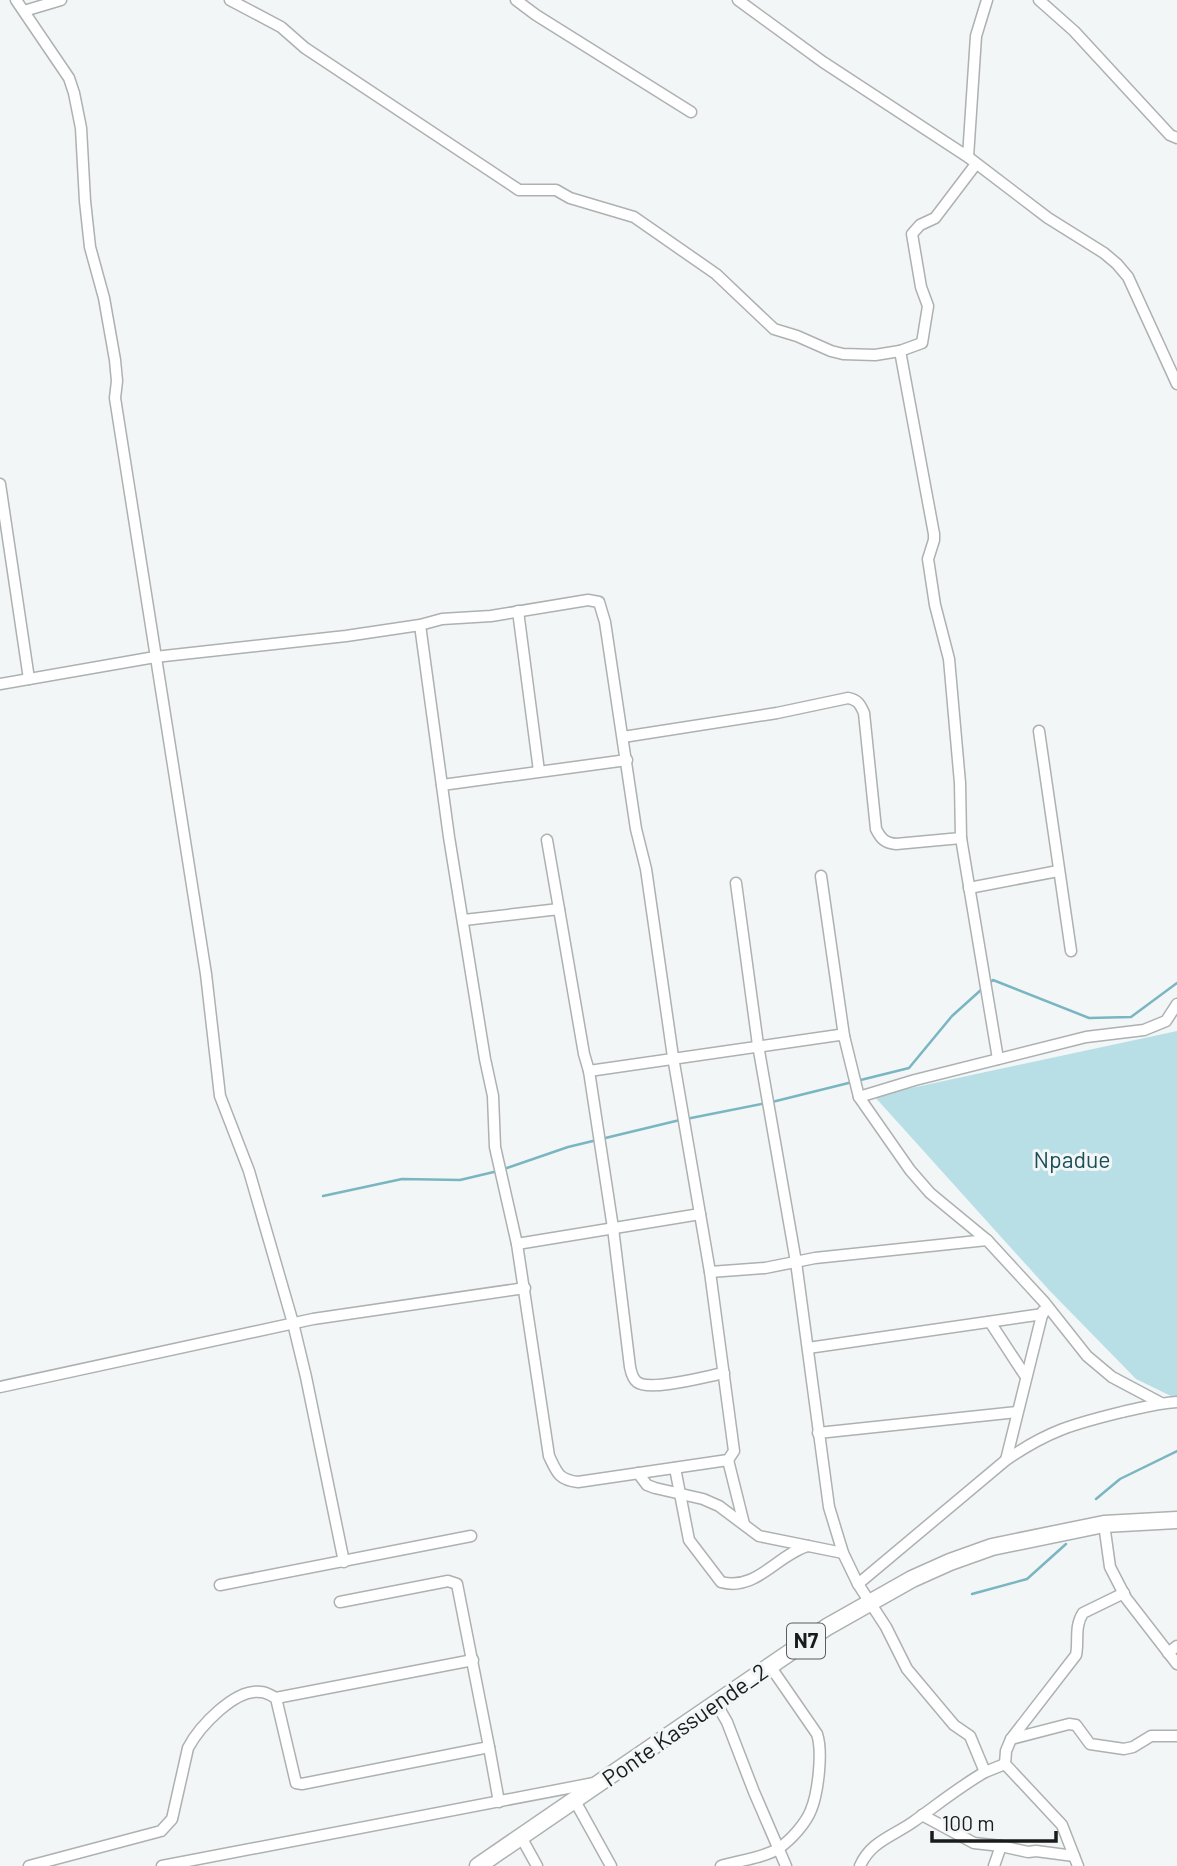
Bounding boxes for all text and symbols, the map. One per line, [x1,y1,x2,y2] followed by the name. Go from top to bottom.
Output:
[1033,1145,1111,1173] park label: Npadue
[787,1624,825,1658] road number: N7
[596,1657,773,1792] street label: Ponte Kassuende_2
[932,1800,1056,1844] scale bar
[942,1810,995,1835] text: 100 m

